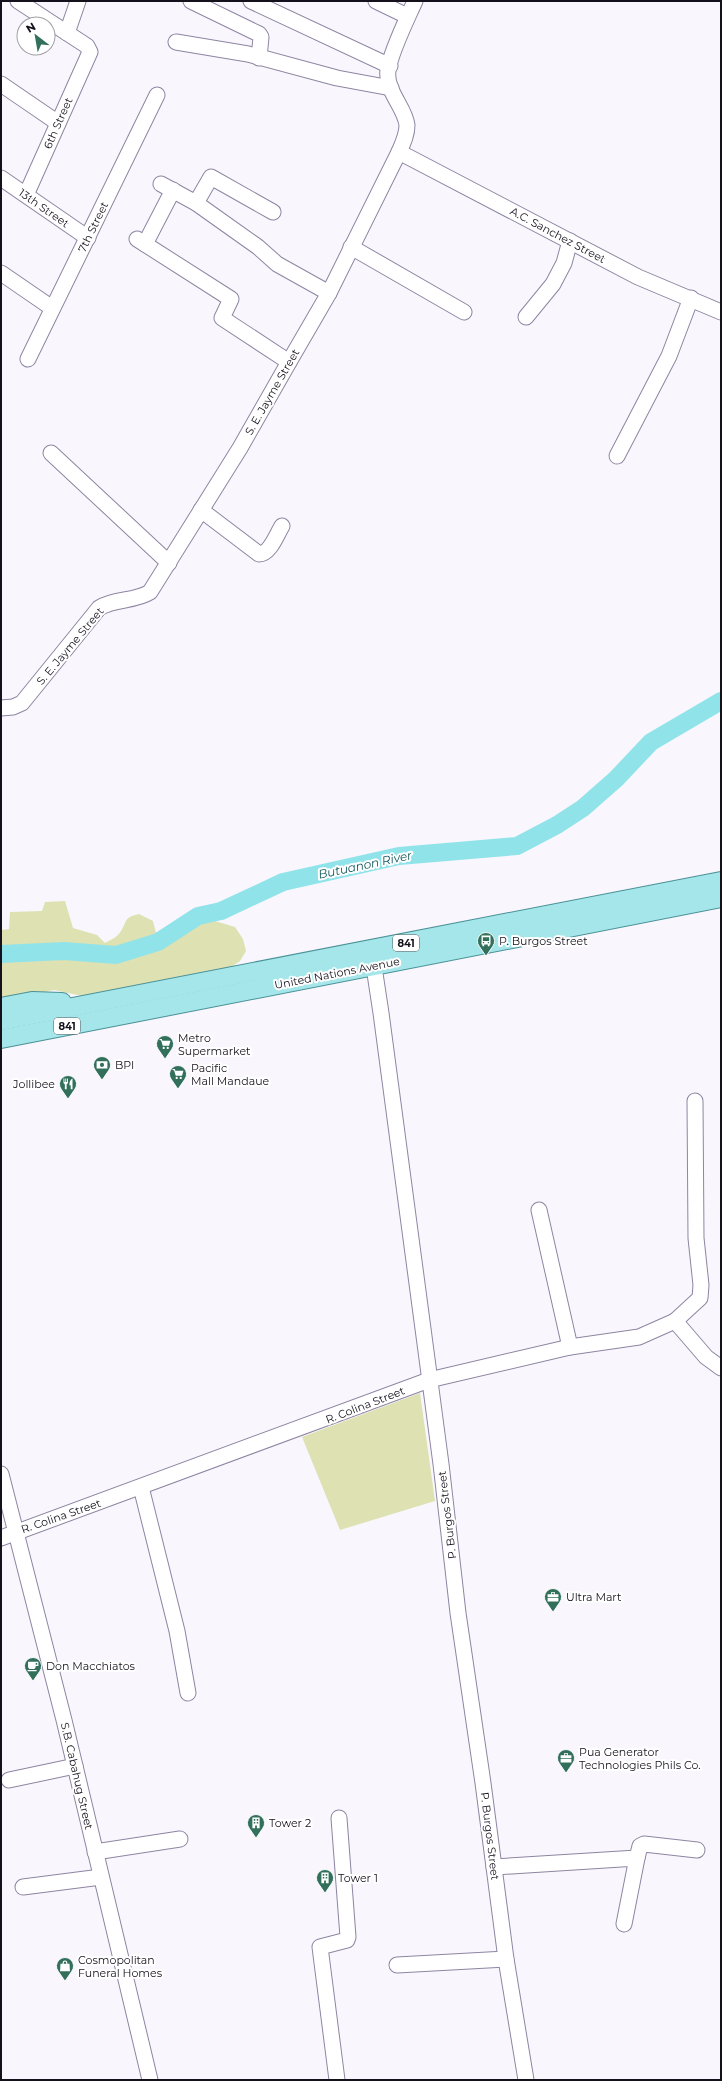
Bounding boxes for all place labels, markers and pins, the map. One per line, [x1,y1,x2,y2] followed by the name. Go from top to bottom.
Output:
[476,931,496,956] bus stop icon: P. Burgos Street
[499,934,588,948] place label: P. Burgos Street
[178,1031,251,1058] place label: Metro Supermarket
[155,1034,175,1059] supermarket icon: Metro Supermarket
[92,1055,112,1080] bank icon: BPI
[115,1058,134,1072] place label: BPI
[191,1061,270,1088] place label: Pacific Mall Mandaue
[168,1064,188,1089] supermarket icon: Pacific Mall Mandaue
[58,1074,78,1099] restaurant icon: Jollibee
[12,1077,55,1091] place label: Jollibee
[543,1587,563,1612] office icon: Ultra Mart
[566,1590,622,1604] place label: Ultra Mart
[23,1656,43,1681] cafe icon: Don Macchiatos
[46,1659,136,1673] place label: Don Macchiatos
[579,1745,701,1772] place label: Pua Generator Technologies Phils Co.
[556,1748,576,1773] office icon: Pua Generator Technologies Phils Co.
[246,1813,266,1838] building icon: Tower 2
[269,1816,311,1830] place label: Tower 2
[315,1868,335,1893] building icon: Tower 1
[338,1871,378,1885] place label: Tower 1
[78,1953,163,1980] place label: Cosmopolitan Funeral Homes
[55,1956,75,1981] shop icon: Cosmopolitan Funeral Homes

